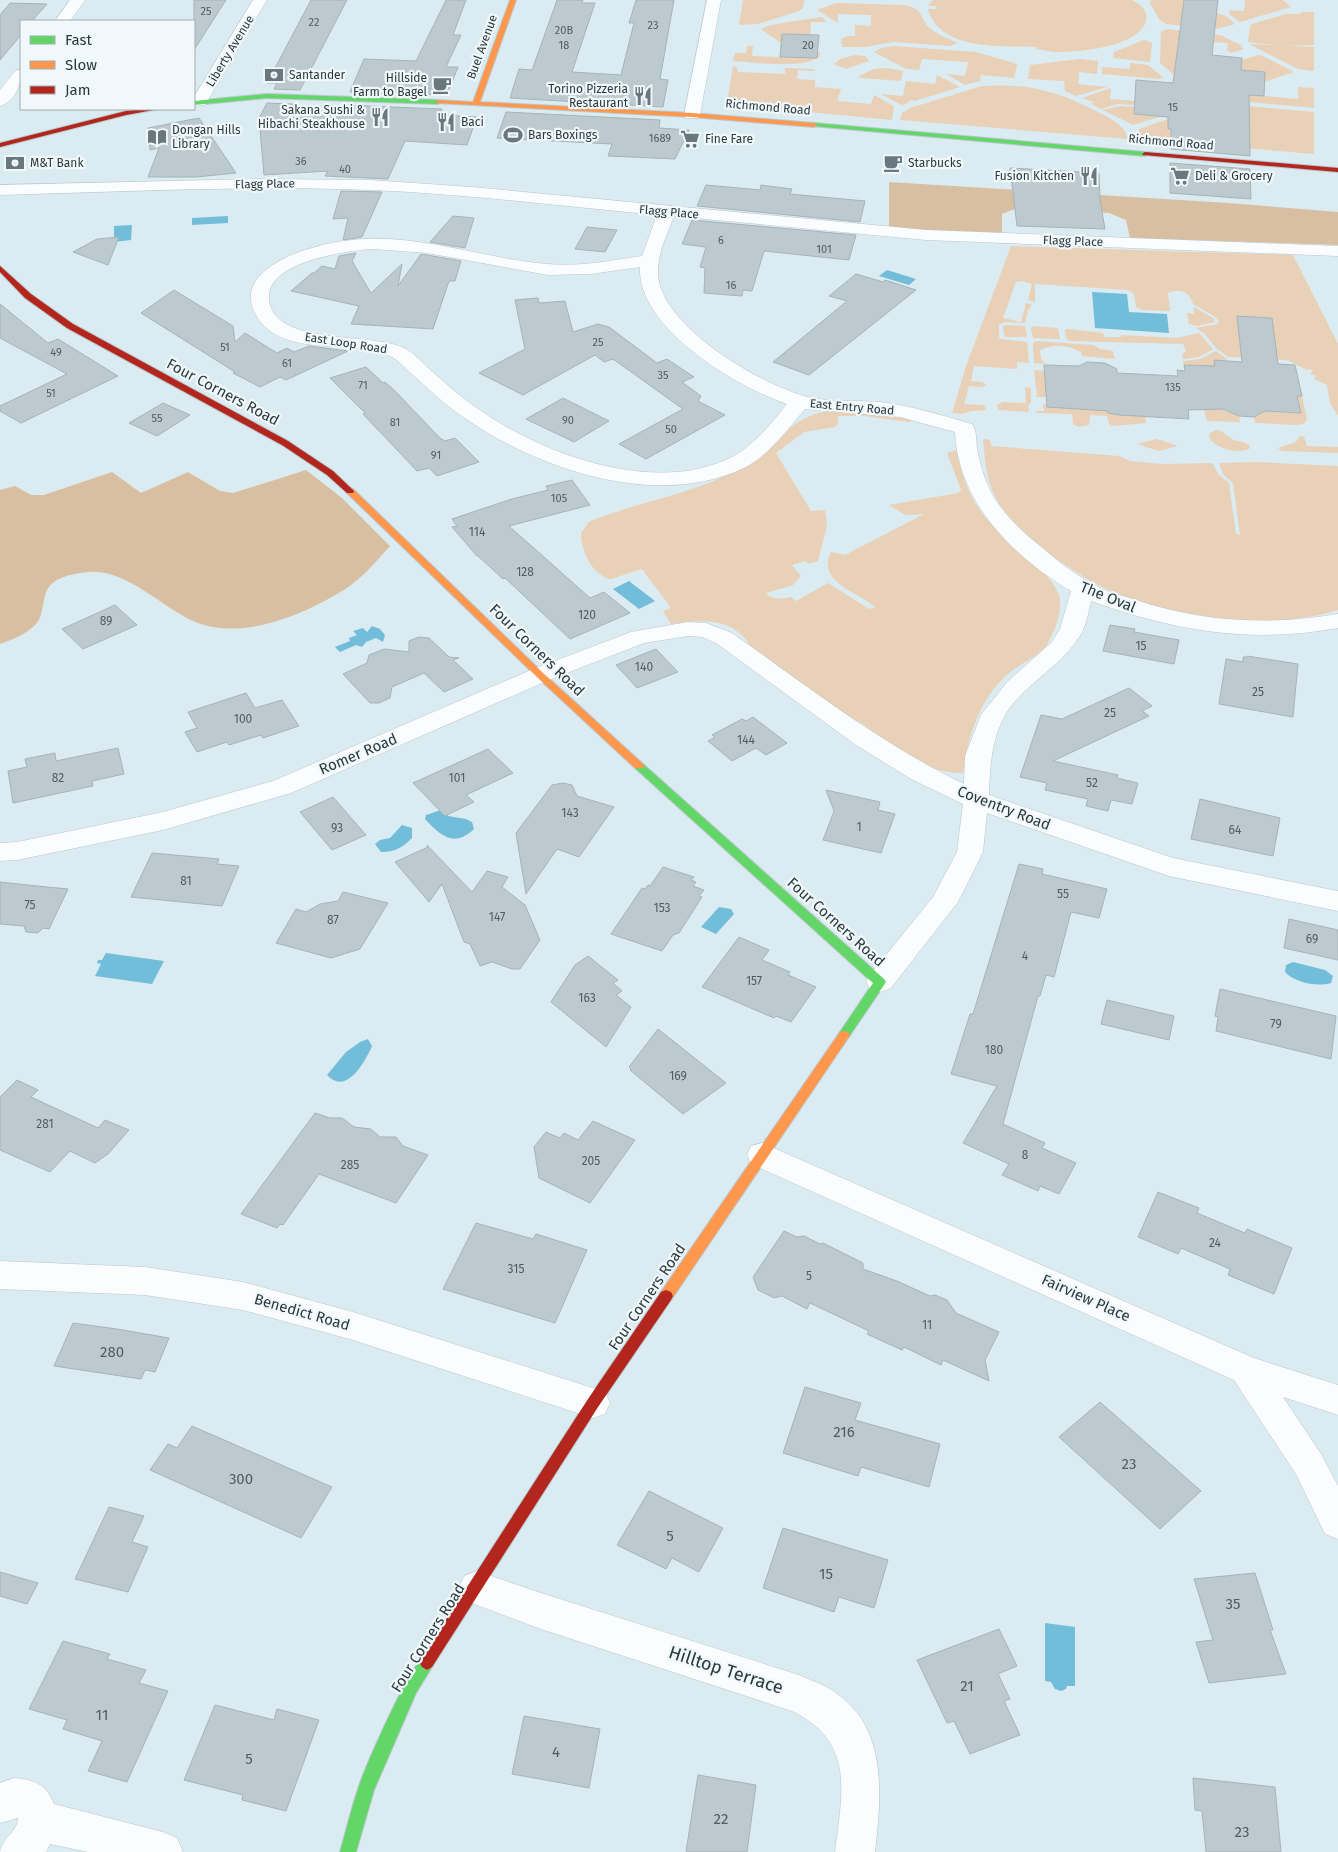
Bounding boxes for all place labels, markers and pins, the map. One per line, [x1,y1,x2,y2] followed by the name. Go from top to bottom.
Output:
[263,64,285,86] bank icon: Santander
[289,68,346,82] place label: Santander
[353,71,427,99] place label: Hillside Farm to Bagel
[431,74,453,96] cafe icon: Hillside Farm to Bagel
[548,82,629,110] place label: Torino Pizzeria Restaurant
[632,85,654,107] restaurant icon: Torino Pizzeria Restaurant
[258,103,365,131] place label: Sakana Sushi & Hibachi Steakhouse
[369,106,391,128] restaurant icon: Sakana Sushi & Hibachi Steakhouse
[435,111,457,133] restaurant icon: Baci
[461,115,484,129] place label: Baci
[172,123,241,151] place label: Dongan Hills Library
[502,124,524,146] sports icon: Bars Boxings
[146,126,168,148] library icon: Dongan Hills Library
[528,128,598,142] place label: Bars Boxings
[679,128,701,150] supermarket icon: Fine Fare
[705,132,753,146] place label: Fine Fare
[4,152,26,174] bank icon: M&T Bank
[882,152,904,174] cafe icon: Starbucks
[30,156,84,170] place label: M&T Bank
[908,156,962,170] place label: Starbucks
[1078,165,1100,187] restaurant icon: Fusion Kitchen
[1169,165,1191,187] supermarket icon: Deli & Grocery
[994,169,1074,183] place label: Fusion Kitchen
[1195,169,1273,183] place label: Deli & Grocery

